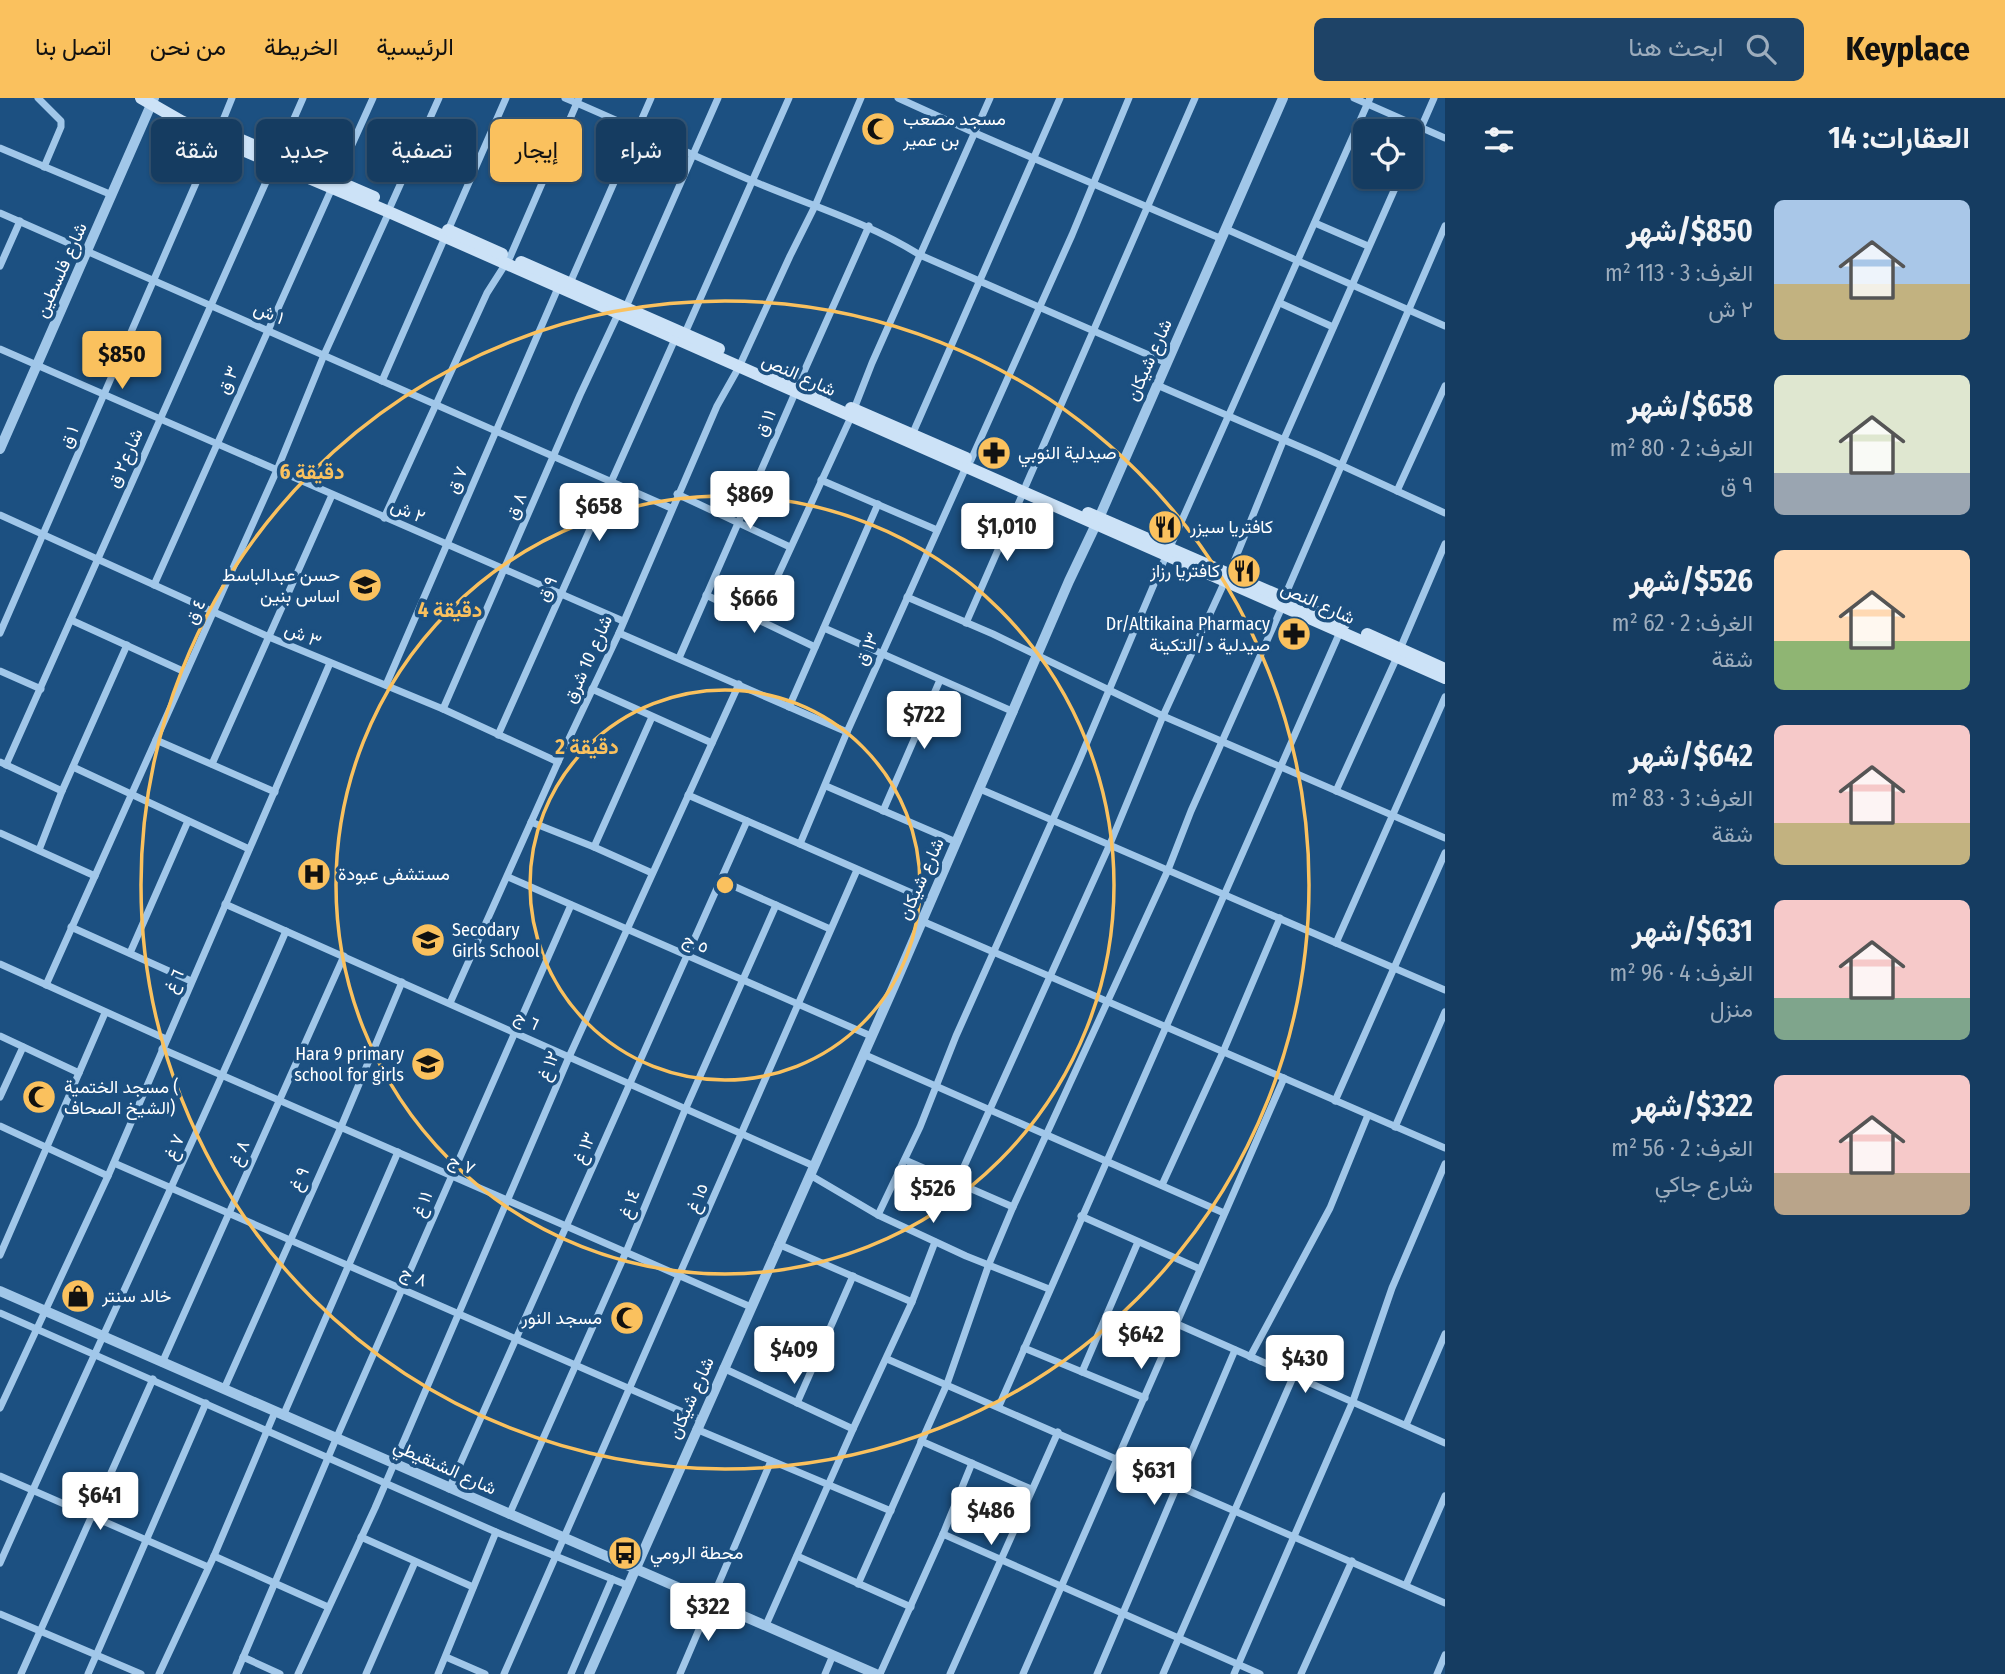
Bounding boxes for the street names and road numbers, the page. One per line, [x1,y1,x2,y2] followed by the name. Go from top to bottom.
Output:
[30,219,93,321] street label: شارع فلسطين
[251,297,287,329] street label: ١ ش
[1121,316,1178,405] street label: شارع شيكان
[758,349,839,402] street label: شارع النص
[212,362,244,398] street label: ٣ ق
[749,406,781,440] street label: ١١ ق
[54,423,84,451] street label: ١ ق
[102,425,149,491] street label: شارع٢ ق
[442,463,472,497] street label: ٧ ق
[501,489,531,523] street label: ٨ ق
[388,494,428,528] street label: ٢ ش
[532,573,562,605] street label: ٩ ق
[1277,577,1358,630] street label: شارع النص
[180,596,210,628] street label: ٤ ق
[559,612,618,707] street label: شارع 10 شرق
[282,618,324,652] street label: ٣ ش
[850,629,884,669] street label: ١٣ ق
[893,835,950,924] street label: شارع شيكان
[679,928,712,959] street label: ٥ ج
[159,965,190,997] street label: ٦ غ
[511,1005,543,1036] street label: ٦ ج
[532,1048,565,1084] street label: ١٢ غ
[567,1129,602,1168] street label: ١٣ غ
[159,1131,190,1164] street label: ٧ غ
[224,1137,255,1170] street label: ٨ غ
[445,1148,479,1180] street label: ٧ ج
[284,1163,315,1195] street label: ٩ غ
[681,1180,714,1217] street label: ١٥ غ
[613,1186,646,1222] street label: ١٤ غ
[407,1188,438,1221] street label: ١١ غ
[397,1261,431,1292] street label: ٨ ج
[663,1354,720,1443] street label: شارع شيكان
[388,1435,500,1503] street label: شارع الشنقيطي

